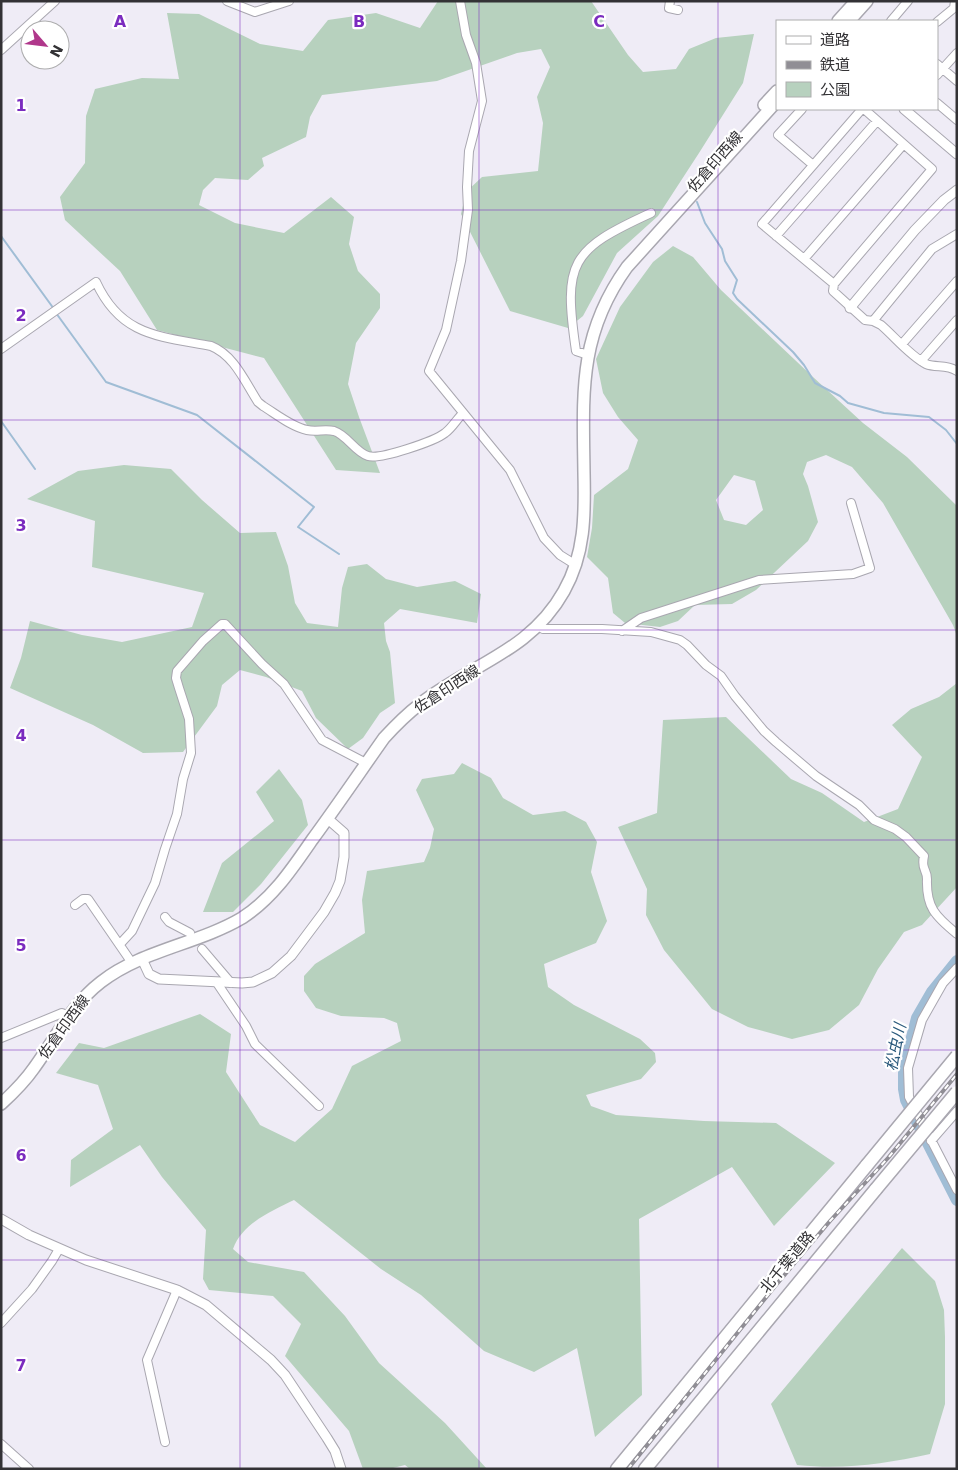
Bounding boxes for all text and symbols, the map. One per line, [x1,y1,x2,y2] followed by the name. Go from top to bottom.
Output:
[114,12,127,31] text: A
[353,12,365,31] text: B
[593,12,605,31] text: C
[20,20,70,70] north arrow
[776,20,938,110] legend
[820,31,850,49] text: 道路
[47,42,66,60] text: N
[820,56,850,74] text: 鉄道
[820,81,850,99] text: 公園
[15,96,27,115] text: 1
[684,128,746,196] street label: 佐倉印西線
[15,306,27,325] text: 2
[15,516,27,535] text: 3
[411,661,483,717] street label: 佐倉印西線
[15,726,27,745] text: 4
[15,936,27,955] text: 5
[35,991,93,1063] street label: 佐倉印西線
[881,1020,910,1073] water label: 松虫川
[15,1146,27,1165] text: 6
[756,1227,818,1297] street label: 北千葉道路
[15,1356,27,1375] text: 7

